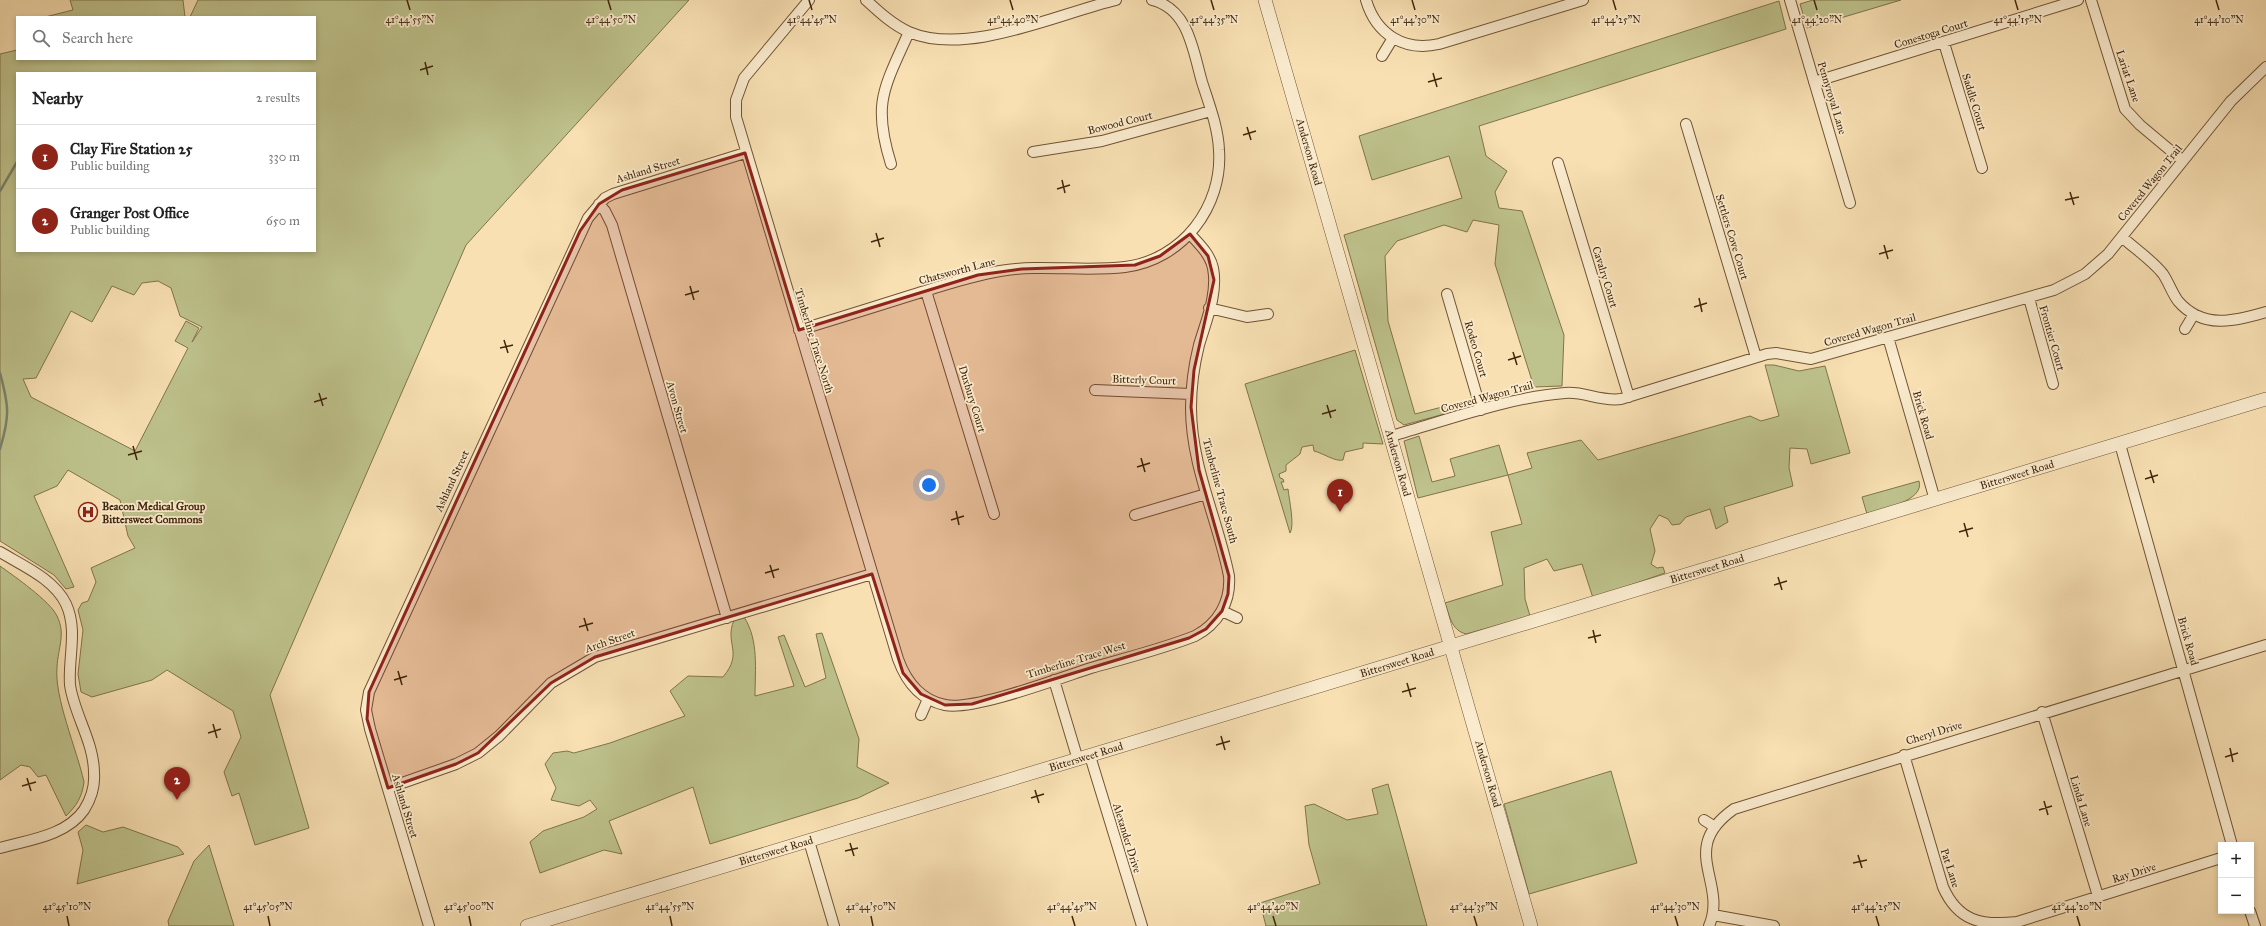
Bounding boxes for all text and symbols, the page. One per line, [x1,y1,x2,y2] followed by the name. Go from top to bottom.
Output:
[385,14,435,26] text: 41°44'55"N
[586,14,637,26] text: 41°44'50"N
[787,14,838,26] text: 41°44'45"N
[987,14,1039,26] text: 41°44'40"N
[1190,14,1239,26] text: 41°44'35"N
[1390,14,1440,26] text: 41°44'30"N
[1591,14,1641,26] text: 41°44'25"N
[1792,14,1843,26] text: 41°44'20"N
[1994,14,2043,26] text: 41°44'15"N
[2194,14,2244,26] text: 41°44'10"N
[16,16,316,60] search box
[1893,17,1969,51] street label: Conestoga Court
[30,27,52,49] icon: search
[62,29,133,47] text: Search here
[2113,48,2143,104] street label: Lariat Lane
[1815,60,1849,136] street label: Pennyroyal Lane
[1959,72,1989,132] street label: Saddle Court
[32,88,83,109] text: Nearby
[256,90,300,106] text: 2 results
[1086,109,1154,137] street label: Bowood Court
[1293,116,1325,187] street label: Anderson Road
[70,140,193,158] text: Clay Fire Station 25
[2115,142,2185,224] street label: Covered Wagon Trail
[42,149,48,165] text: 1
[268,149,300,165] text: 330 m
[613,154,682,186] street label: Ashland Street
[70,158,149,174] text: Public building
[1713,193,1751,281] street label: Settlers Cove Court
[70,204,189,222] text: Granger Post Office
[42,213,48,229] text: 2
[266,213,300,229] text: 650 m
[70,222,149,238] text: Public building
[1589,245,1621,309] street label: Cavalry Court
[917,254,997,287] street label: Chatsworth Lane
[792,287,836,395] street label: Timberline Trace North
[2036,304,2068,372] street label: Frontier Court
[1823,311,1917,349] street label: Covered Wagon Trail
[1462,319,1490,379] street label: Rodeo Court
[956,364,988,434] street label: Duxbury Court
[1112,372,1176,388] street label: Bitterly Court
[1439,378,1535,416] street label: Covered Wagon Trail
[663,379,691,435] street label: Avon Street
[1910,389,1936,441] street label: Brick Road
[1382,427,1414,498] street label: Anderson Road
[1200,437,1240,545] street label: Timberline Trace South
[432,448,472,515] street label: Ashland Street
[1978,457,2056,492] street label: Bittersweet Road
[919,475,939,495] your location
[1327,479,1353,512] pin: 1
[102,500,206,526] place label: Beacon Medical Group Bittersweet Commons
[77,501,99,523] hospital icon: Beacon Medical Group Bittersweet Commons
[1668,551,1746,586] street label: Bittersweet Road
[2175,615,2201,667] street label: Brick Road
[582,626,637,656] street label: Arch Street
[1025,639,1127,681] street label: Timberline Trace West
[1358,645,1436,680] street label: Bittersweet Road
[1904,718,1964,748] street label: Cheryl Drive
[1472,738,1504,809] street label: Anderson Road
[1047,739,1125,774] street label: Bittersweet Road
[164,767,190,800] pin: 2
[389,771,421,840] street label: Ashland Street
[2067,774,2095,829] street label: Linda Lane
[1110,801,1144,875] street label: Alexander Drive
[737,833,815,868] street label: Bittersweet Road
[2218,842,2254,914] map controls
[2218,842,2254,878] button: +
[1938,847,1963,890] street label: Pat Lane
[2110,860,2158,886] street label: Ray Drive
[2218,878,2254,914] button: −
[43,901,92,913] text: 41°45'10"N
[243,901,293,913] text: 41°45'05"N
[444,901,495,913] text: 41°45'00"N
[645,901,695,913] text: 41°44'55"N
[846,901,897,913] text: 41°44'50"N
[1047,901,1098,913] text: 41°44'45"N
[1247,901,1299,913] text: 41°44'40"N
[1450,901,1499,913] text: 41°44'35"N
[1650,901,1700,913] text: 41°44'30"N
[1851,901,1901,913] text: 41°44'25"N
[2052,901,2103,913] text: 41°44'20"N

